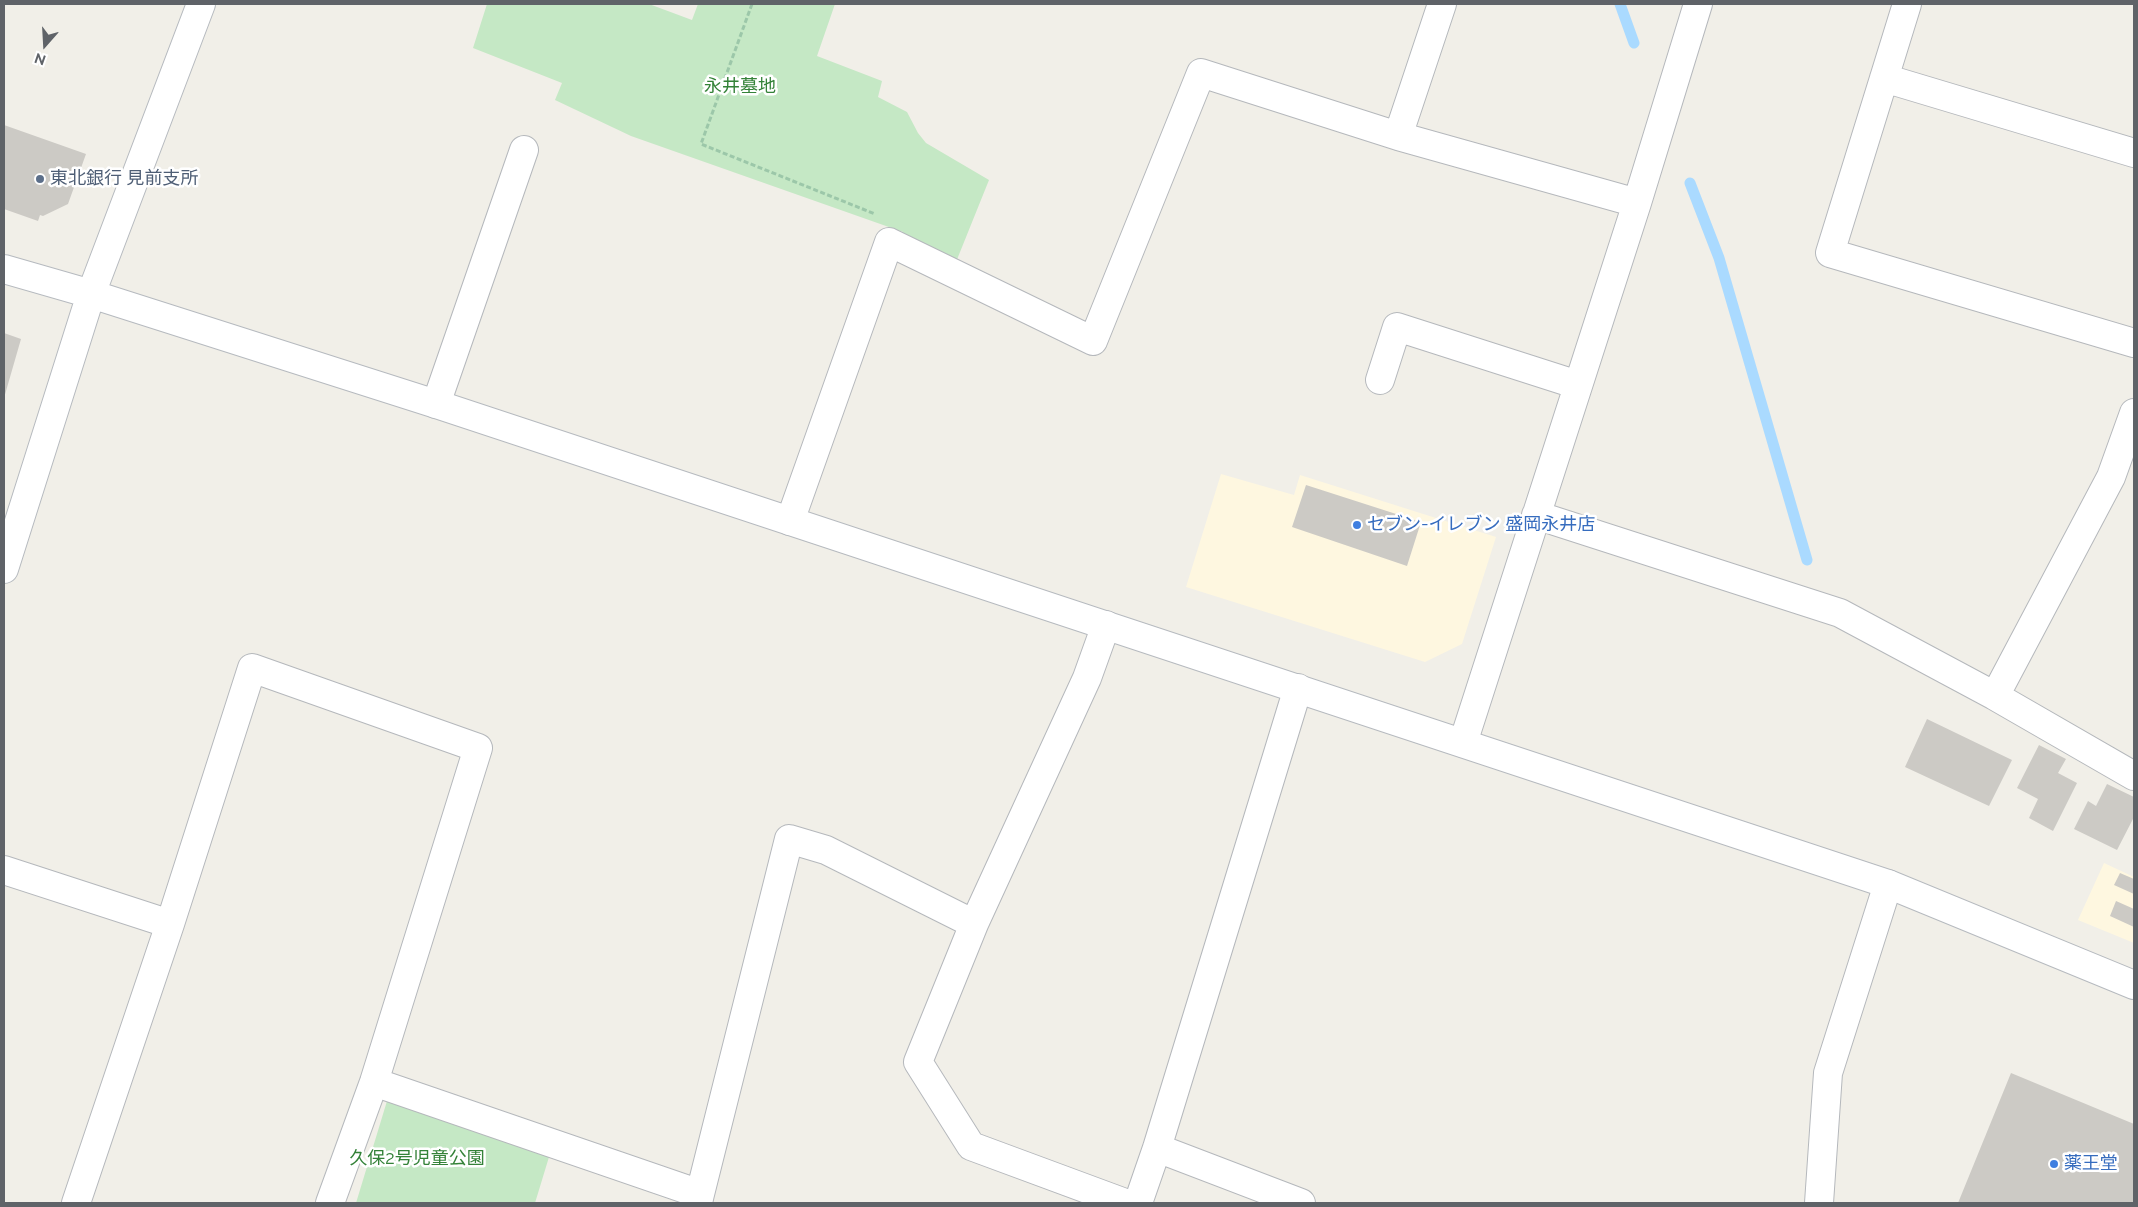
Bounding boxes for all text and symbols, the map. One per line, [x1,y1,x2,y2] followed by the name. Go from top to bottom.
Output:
[20,20,70,70] north arrow
[32,50,48,68] text: N
[704,76,776,98] park label: 永井墓地
[50,168,199,190] place label: 東北銀行 見前支所
[34,173,46,185] marker: 東北銀行 見前支所
[1367,514,1595,536] place label: セブン-イレブン 盛岡永井店
[1351,519,1363,531] marker: セブン-イレブン 盛岡永井店
[349,1148,485,1170] park label: 久保2号児童公園
[2064,1153,2118,1175] place label: 薬王堂
[2048,1158,2060,1170] marker: 薬王堂

